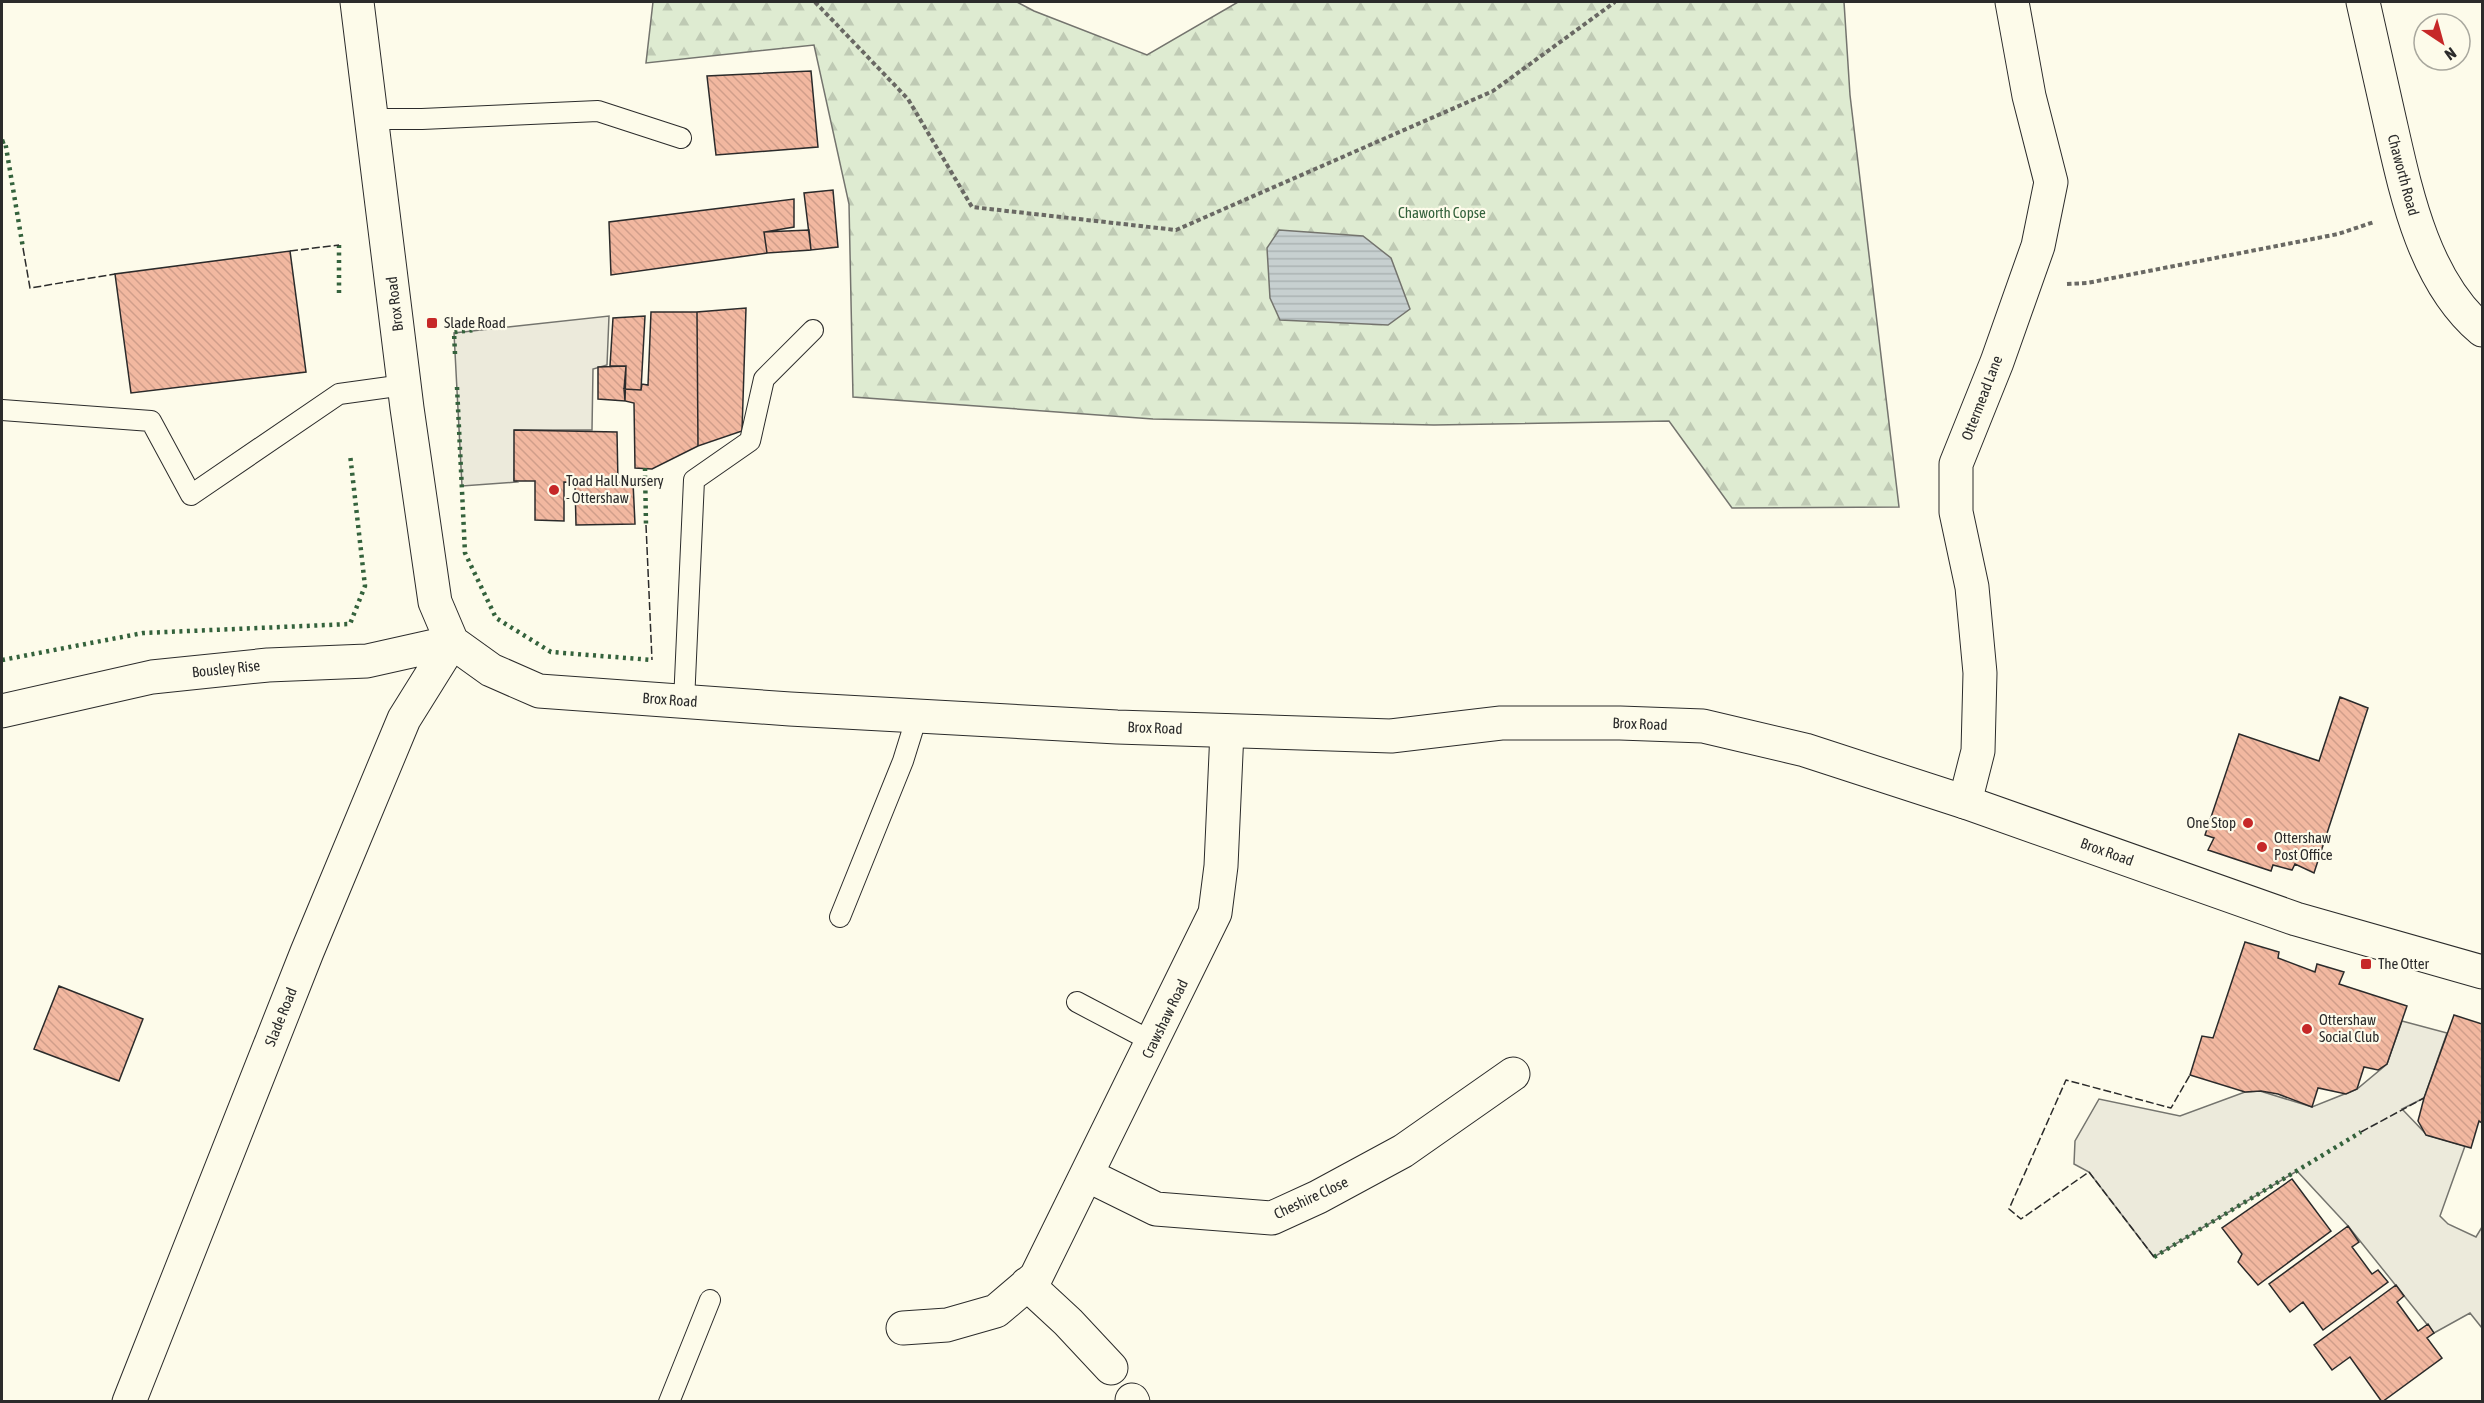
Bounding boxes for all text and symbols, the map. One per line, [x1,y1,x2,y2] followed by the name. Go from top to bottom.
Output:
[2412,12,2472,72] north arrow
[2442,44,2460,64] text: N
[2384,132,2422,217] street label: Chaworth Road
[1398,204,1486,221] park label: Chaworth Copse
[383,276,406,332] street label: Brox Road
[444,314,506,331] place label: Slade Road
[425,316,439,330] marker: Slade Road
[1958,353,2006,442] street label: Ottermead Lane
[566,472,664,506] place label: Toad Hall Nursery - Ottershaw
[547,483,561,497] marker: Toad Hall Nursery - Ottershaw
[191,656,261,681] street label: Bousley Rise
[642,689,698,710] street label: Brox Road
[1612,714,1668,733] street label: Brox Road
[1127,718,1183,737] street label: Brox Road
[2186,814,2236,831] place label: One Stop
[2241,816,2255,830] marker: One Stop
[2274,829,2333,863] place label: Ottershaw Post Office
[2078,834,2136,869] street label: Brox Road
[2255,840,2269,854] marker: Ottershaw Post Office
[2378,955,2429,972] place label: The Otter
[2359,957,2373,971] marker: The Otter
[1138,976,1191,1061] street label: Crawshaw Road
[261,985,300,1049] street label: Slade Road
[2319,1011,2379,1045] place label: Ottershaw Social Club
[2300,1022,2314,1036] marker: Ottershaw Social Club
[1271,1173,1351,1222] street label: Cheshire Close

